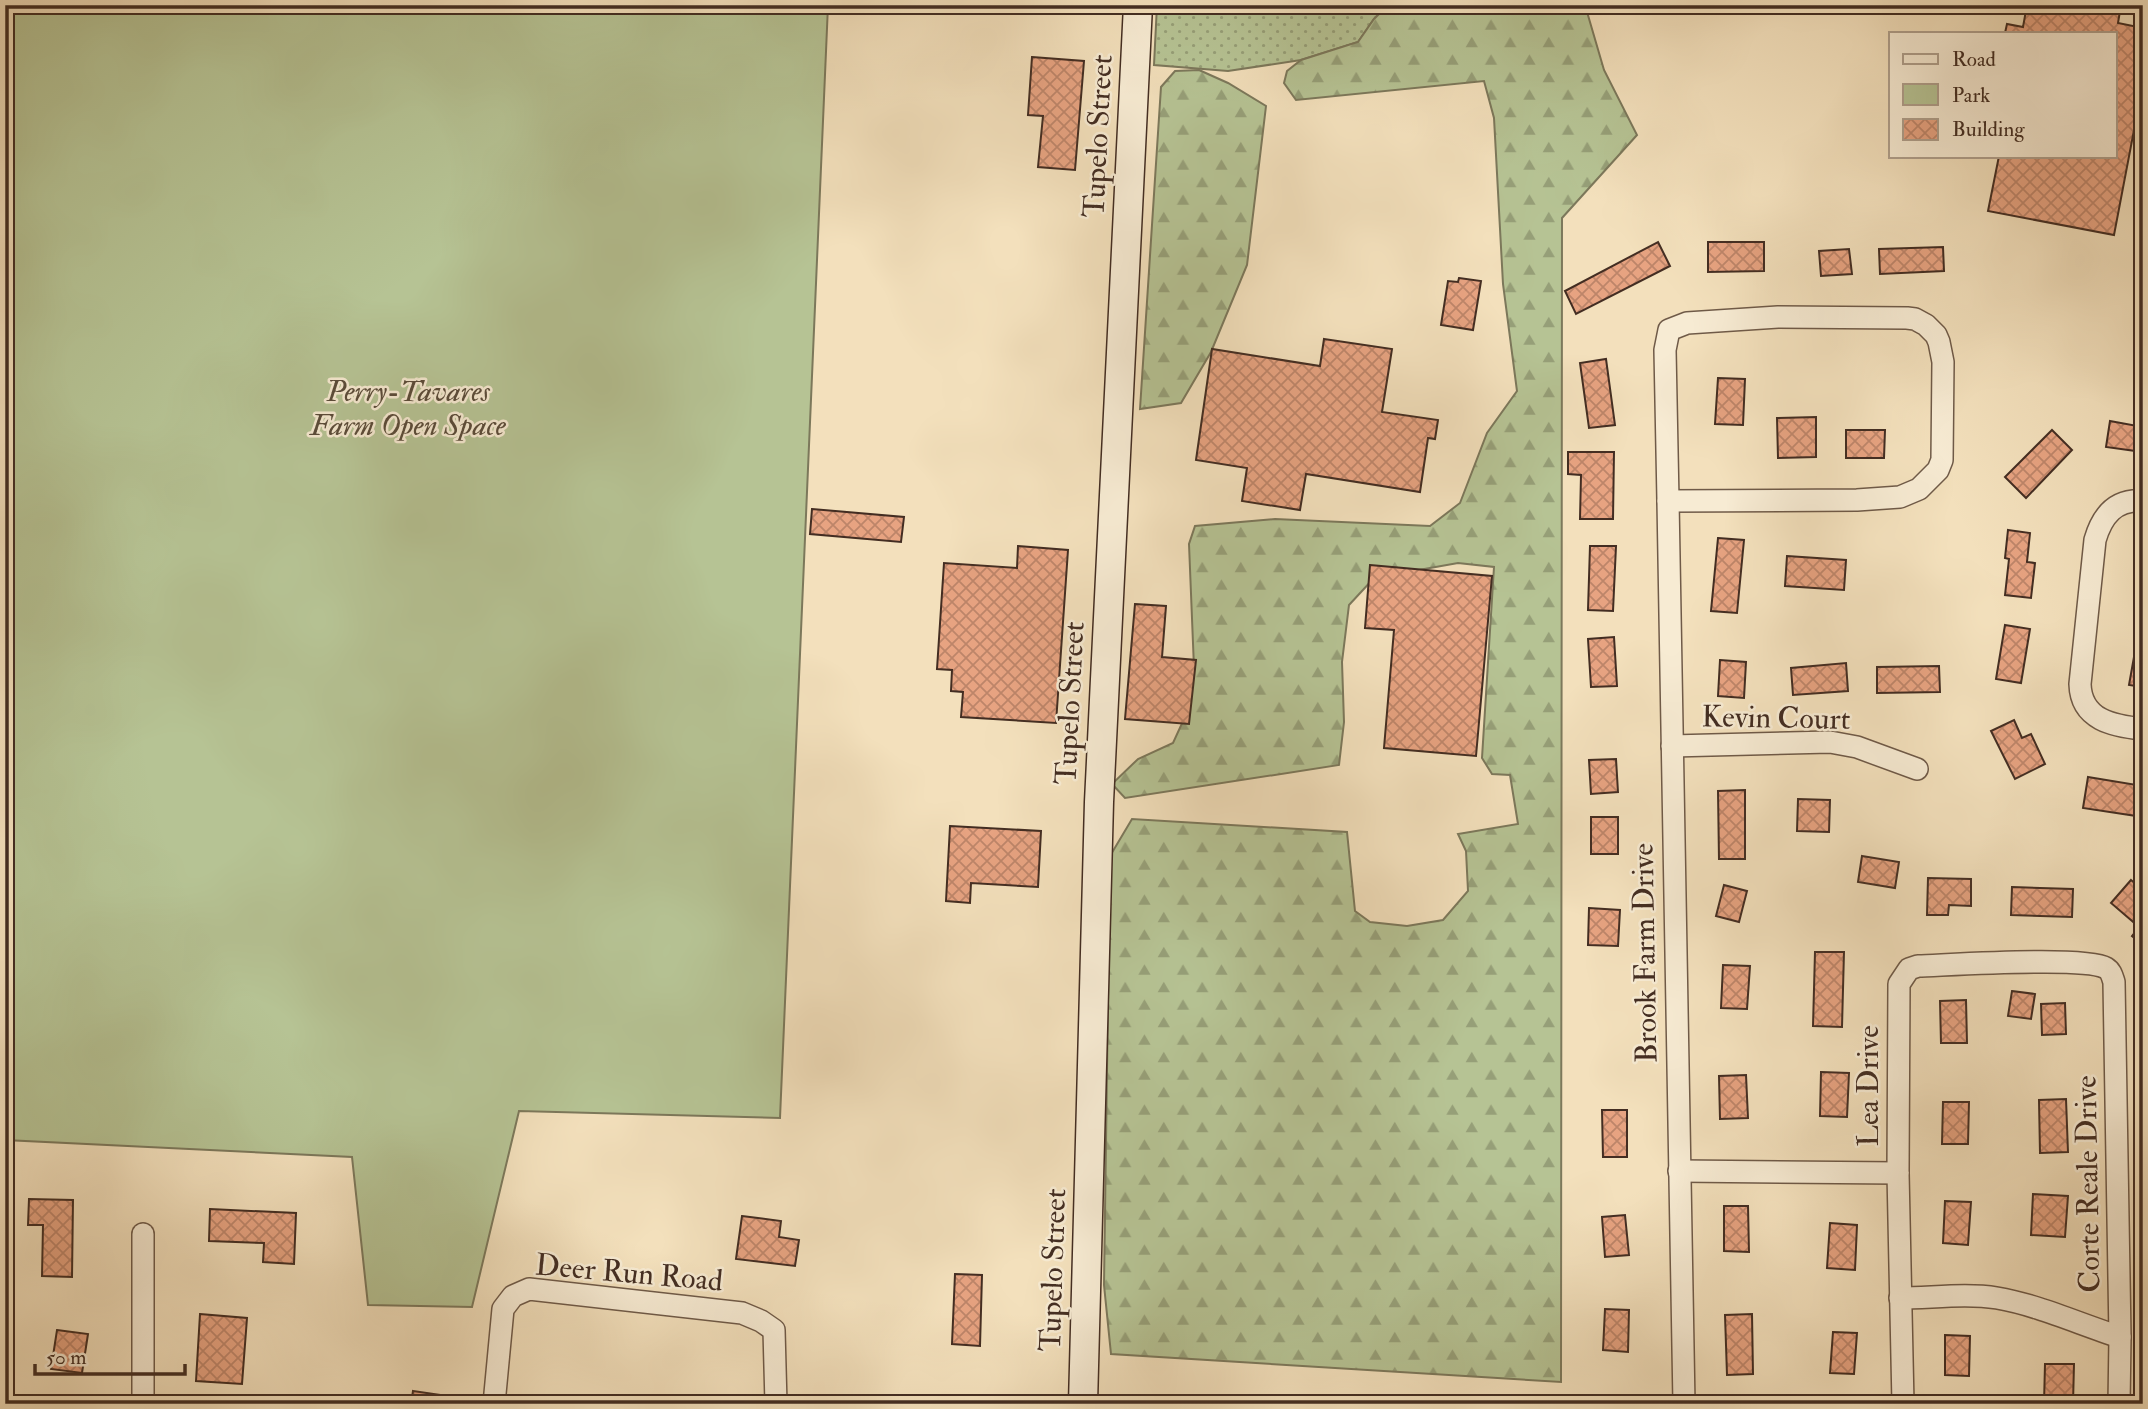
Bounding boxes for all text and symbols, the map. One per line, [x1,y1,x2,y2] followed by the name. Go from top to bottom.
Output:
[1889,32,2116,158] legend
[1952,46,1997,73] text: Road
[1075,53,1121,218] street label: Tupelo Street
[1952,82,1990,109] text: Park
[1952,116,2025,143] text: Building
[308,373,507,444] park label: Perry-Tavares Farm Open Space
[1047,620,1093,785] street label: Tupelo Street
[1701,698,1851,738] street label: Kevin Court
[1625,843,1665,1063] street label: Brook Farm Drive
[1850,1025,1887,1147] street label: Lea Drive
[2068,1075,2108,1293] street label: Corte Reale Drive
[1032,1188,1074,1352] street label: Tupelo Street
[534,1246,725,1300] street label: Deer Run Road
[35,1332,186,1376] scale bar
[46,1344,87,1371] text: 50 m

